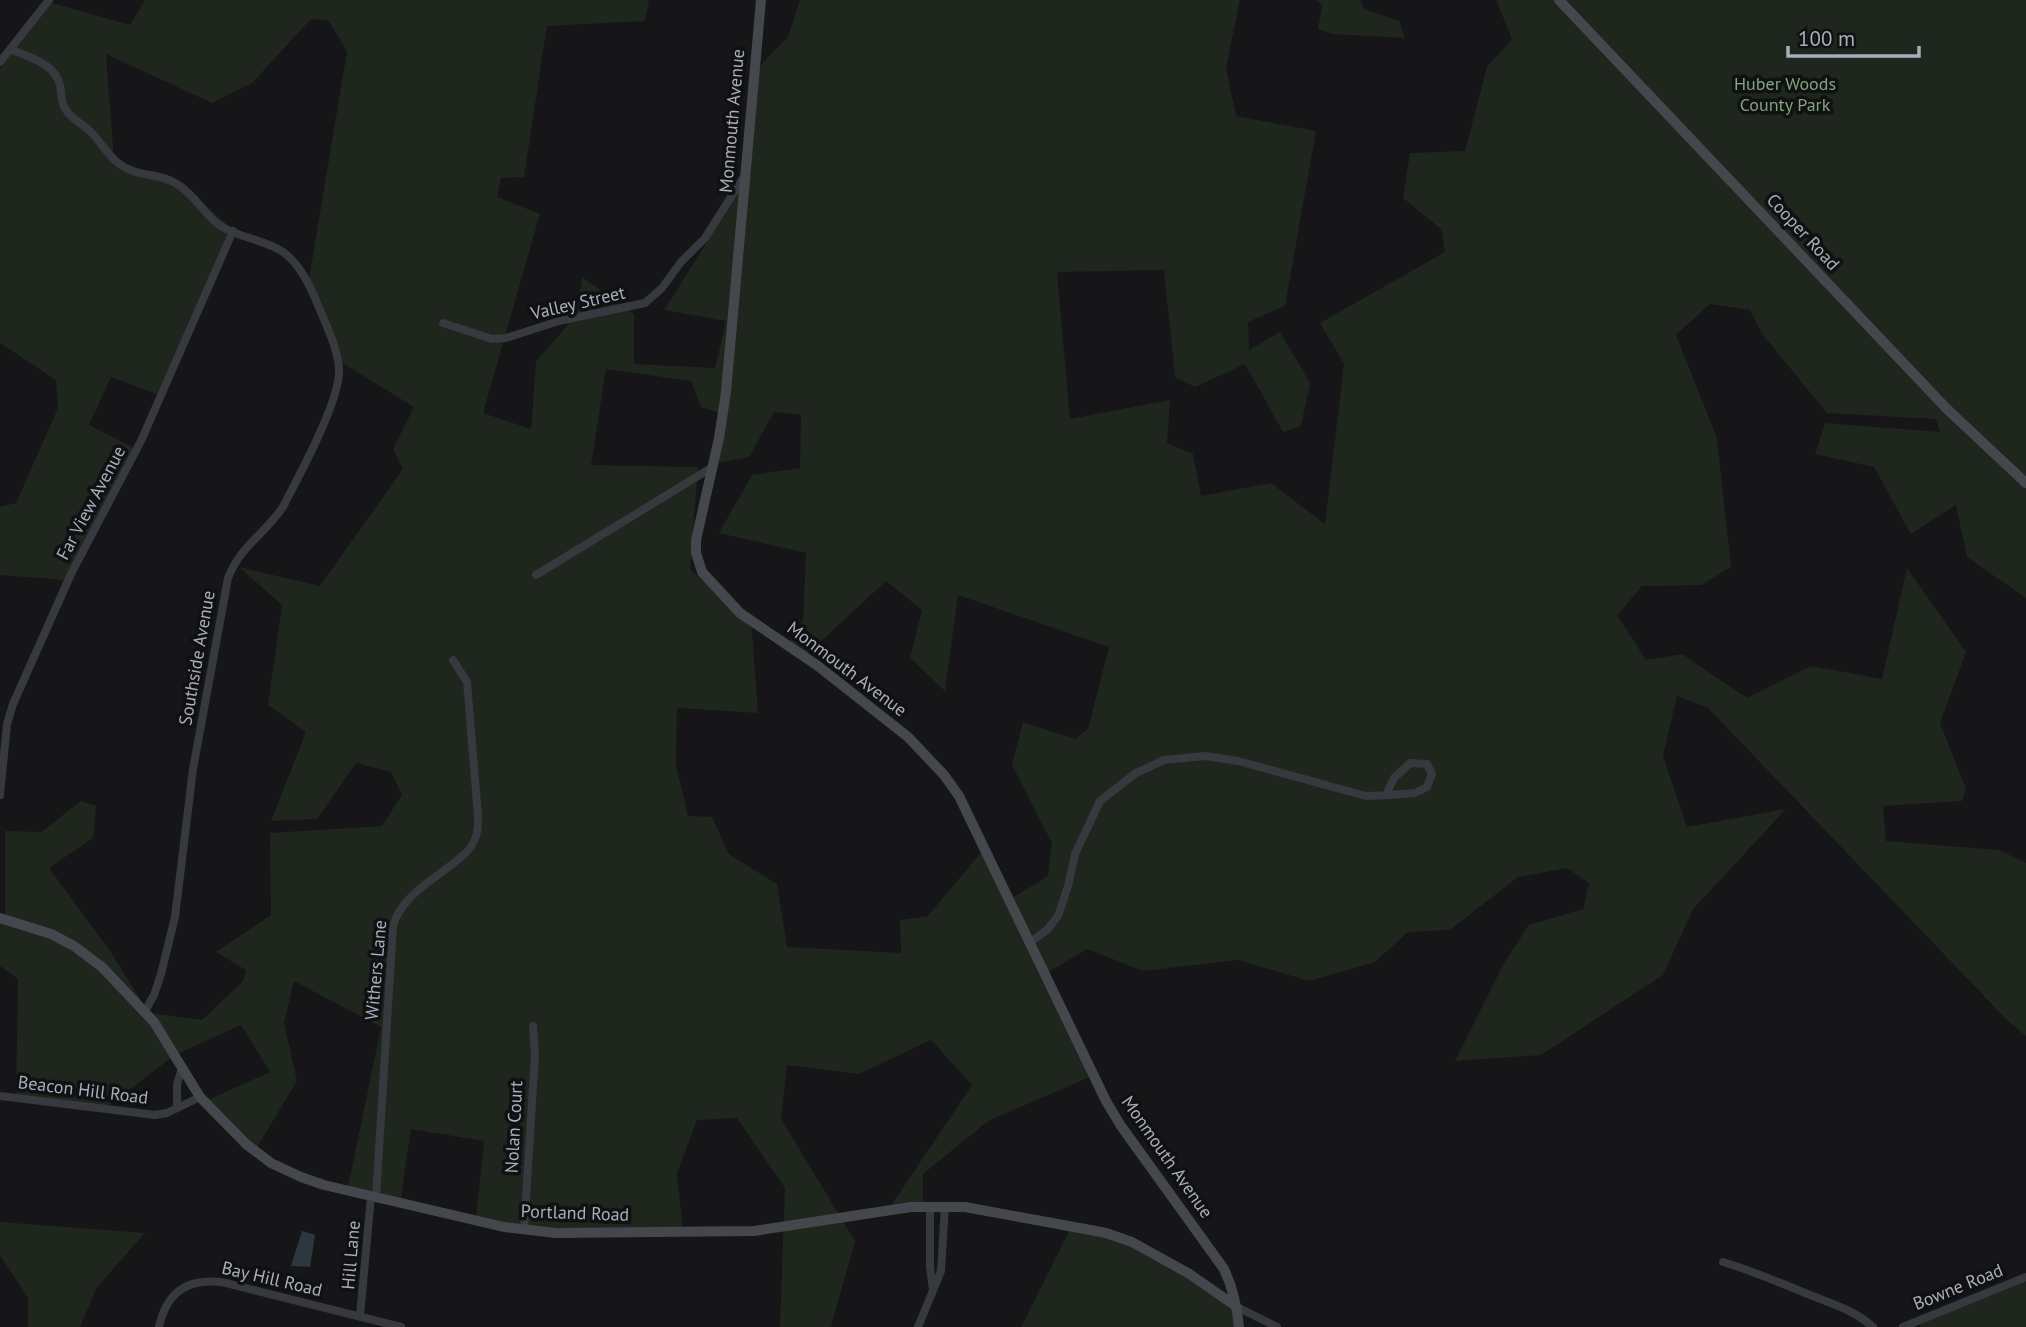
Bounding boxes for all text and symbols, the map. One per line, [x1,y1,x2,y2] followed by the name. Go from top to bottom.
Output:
[1788,14,1919,58] scale bar
[1798,25,1855,52] text: 100 m
[714,48,749,194] street label: Monmouth Avenue
[1734,72,1836,116] park label: Huber Woods County Park
[1762,188,1845,275] street label: Cooper Road
[528,281,627,325] street label: Valley Street
[51,442,130,564] street label: Far View Avenue
[173,589,220,727] street label: Southside Avenue
[783,616,912,721] street label: Monmouth Avenue
[360,919,391,1021] street label: Withers Lane
[17,1070,149,1109] street label: Beacon Hill Road
[500,1080,527,1174] street label: Nolan Court
[1117,1091,1218,1222] street label: Monmouth Avenue
[520,1199,630,1226] street label: Portland Road
[336,1220,365,1290] street label: Hill Lane
[220,1256,325,1301] street label: Bay Hill Road
[1909,1258,2006,1315] street label: Bowne Road

